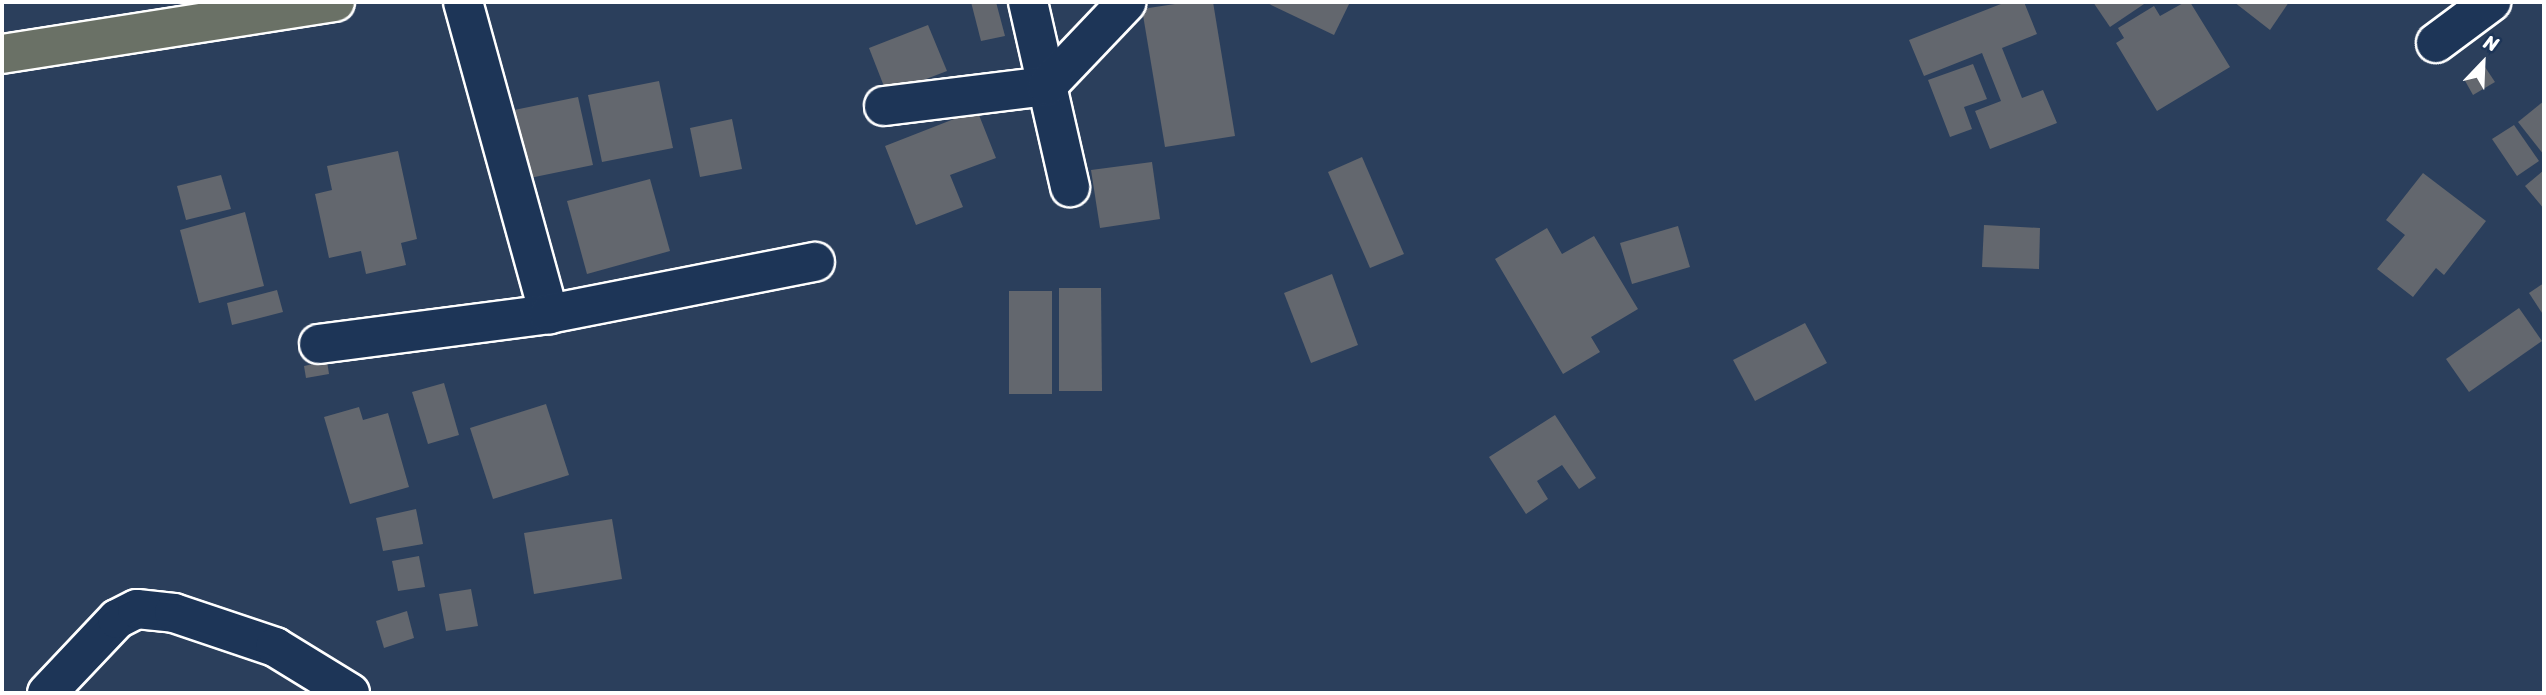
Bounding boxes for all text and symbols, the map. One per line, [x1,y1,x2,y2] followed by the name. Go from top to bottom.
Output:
[2479,25,2504,61] text: N
[2448,28,2518,98] north arrow

